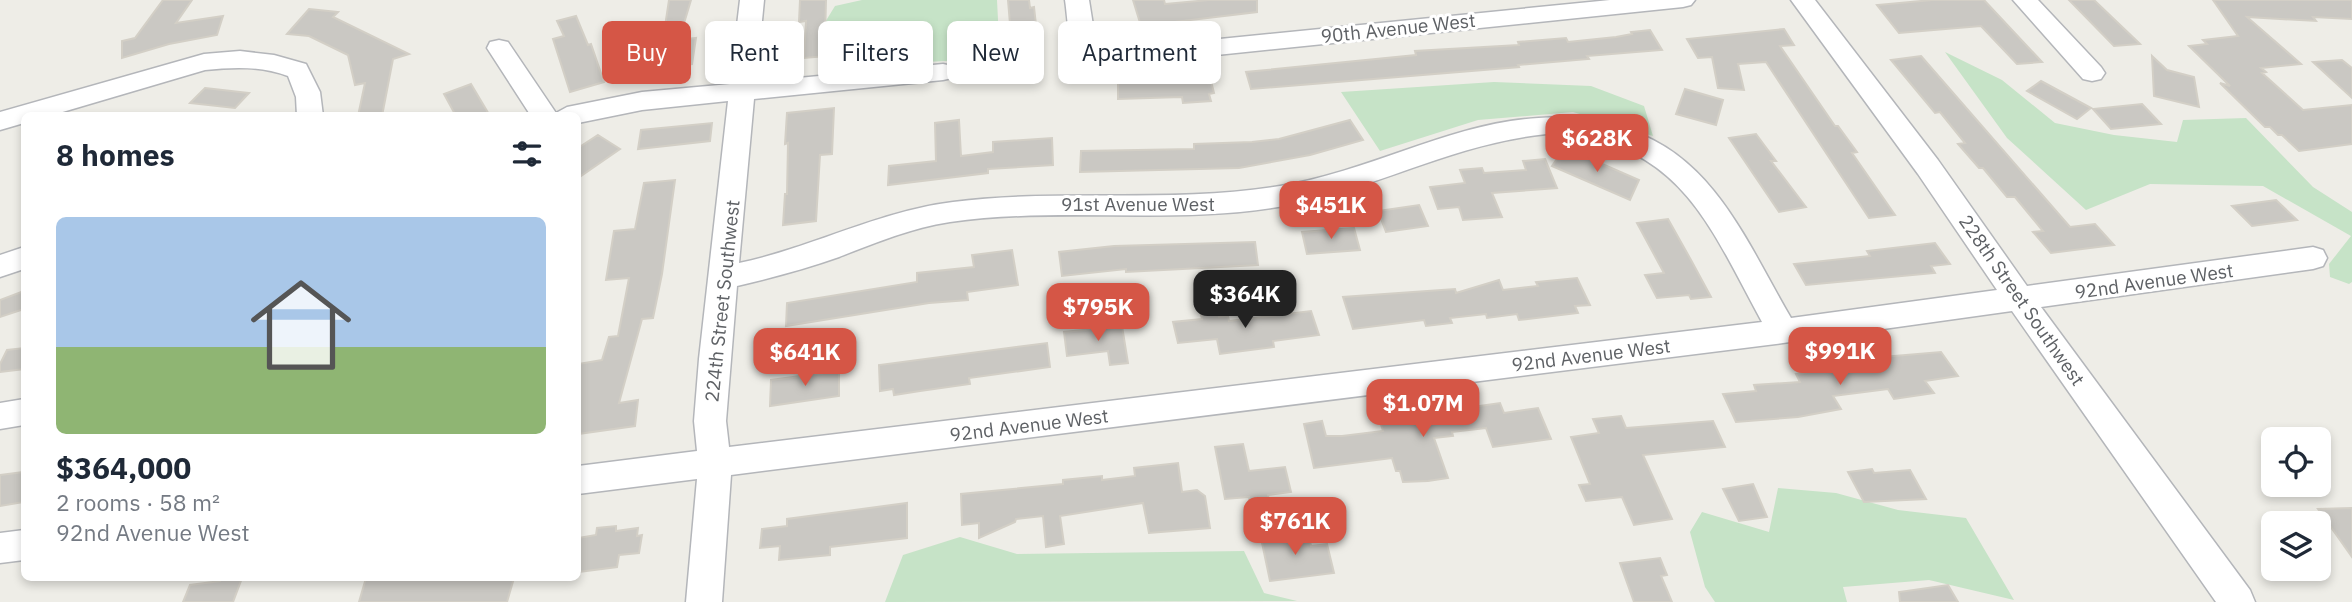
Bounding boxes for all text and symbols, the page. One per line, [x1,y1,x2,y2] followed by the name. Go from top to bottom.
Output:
[1319,8,1477,48] street label: 90th Avenue West
[602,21,691,84] chip: Buy
[705,21,804,84] chip: Rent
[818,21,933,84] chip: Filters
[947,21,1044,84] chip: New
[1058,21,1221,84] chip: Apartment
[1548,114,1646,174] pin: $628K
[1561,122,1633,152] text: $628K
[56,135,175,174] text: 8 homes
[508,135,546,173] icon: filters
[1282,182,1380,241] pin: $451K
[1295,189,1367,219] text: $451K
[1061,192,1215,216] street label: 91st Avenue West
[699,199,745,403] street label: 224th Street Southwest
[1954,210,2090,390] street label: 228th Street Southwest
[2073,258,2235,304] street label: 92nd Avenue West
[238,262,364,388] icon: home
[1196,270,1294,330] pin: $364K
[1209,278,1281,308] text: $364K
[1049,284,1147,343] pin: $795K
[1062,291,1134,321] text: $795K
[756,328,854,388] pin: $641K
[1791,328,1889,387] pin: $991K
[1510,333,1672,377] street label: 92nd Avenue West
[1804,335,1876,365] text: $991K
[769,336,841,366] text: $641K
[1366,380,1480,439] pin: $1.07M
[1382,387,1464,417] text: $1.07M
[948,403,1110,447] street label: 92nd Avenue West
[2261,427,2331,581] map controls
[2261,427,2331,497] button: locate
[56,448,191,487] text: $364,000
[56,487,220,517] text: 2 rooms · 58 m²
[1246,498,1344,557] pin: $761K
[1259,505,1331,535] text: $761K
[2261,511,2331,581] button: layers
[56,517,250,547] text: 92nd Avenue West

